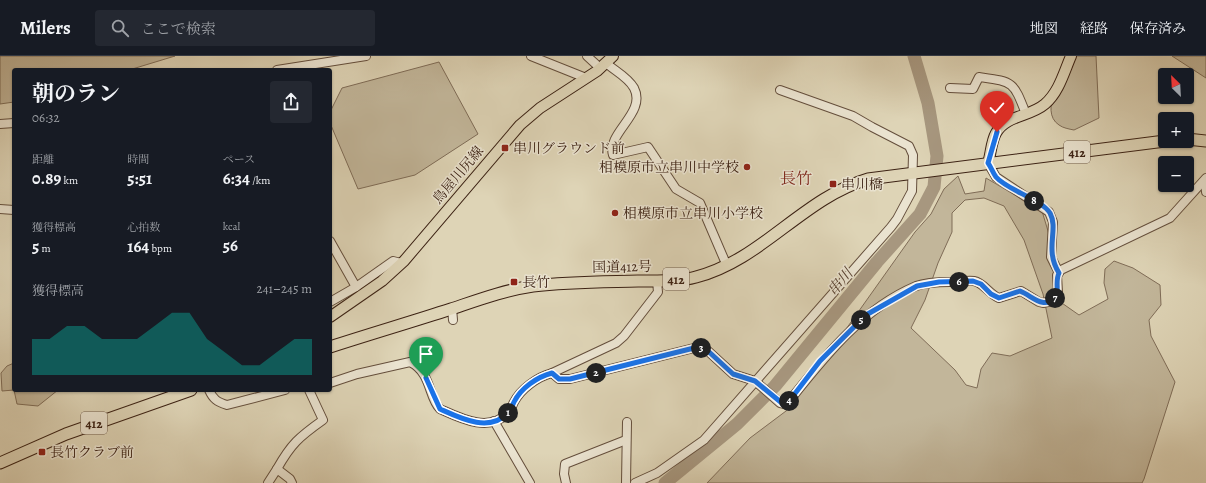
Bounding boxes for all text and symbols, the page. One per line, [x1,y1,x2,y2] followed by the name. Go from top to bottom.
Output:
[95,10,375,46] search box
[20,15,71,41] text: Milers
[109,17,131,39] icon: search
[141,19,216,39] text: ここで検索
[1030,19,1058,38] text: 地図
[1080,19,1108,38] text: 経路
[1130,19,1186,38] text: 保存済み
[1158,68,1194,104] north arrow
[1158,68,1194,192] map controls
[32,79,120,109] text: 朝のラン
[270,81,312,123] button: share
[980,91,1014,132] pin
[986,97,1008,119] icon: check
[32,109,60,126] text: 06:32
[1158,112,1194,148] button: +
[513,139,625,158] place label: 串川グラウンド前
[1064,141,1090,163] road number: 412
[428,142,488,208] street label: 鳥屋川尻線
[500,143,510,153] marker: 串川グラウンド前
[32,152,54,167] text: 距離
[127,152,149,167] text: 時間
[223,152,255,167] text: ペース
[1158,156,1194,192] button: −
[599,158,739,177] place label: 相模原市立串川中学校
[742,162,752,172] marker: 相模原市立串川中学校
[32,167,61,190] text: 0.89
[127,167,152,190] text: 5:51
[223,167,250,190] text: 6:34
[780,168,812,190] district label: 長竹
[61,173,78,188] text: km
[250,173,270,188] text: /km
[841,175,883,194] place label: 串川橋
[828,179,838,189] marker: 串川橋
[1024,191,1044,211] pin: 8
[1031,193,1037,208] text: 8
[623,204,763,223] place label: 相模原市立串川小学校
[610,208,620,218] marker: 相模原市立串川小学校
[223,219,240,234] text: kcal
[32,220,76,235] text: 獲得標高
[127,220,160,235] text: 心拍数
[223,234,238,257] text: 56
[32,235,39,258] text: 5
[127,235,149,258] text: 164
[39,241,51,256] text: m
[149,241,172,256] text: bpm
[592,257,652,277] street label: 国道412号
[823,263,858,300] water label: 串川
[663,268,689,290] road number: 412
[949,272,969,292] pin: 6
[522,273,550,292] place label: 長竹
[956,274,962,289] text: 6
[509,277,519,287] marker: 長竹
[257,280,312,297] text: 241–245 m
[32,282,84,299] text: 獲得標高
[1045,288,1065,308] pin: 7
[1053,290,1057,305] text: 7
[851,310,871,330] pin: 5
[859,312,863,327] text: 5
[409,337,443,378] pin
[691,338,711,358] pin: 3
[699,340,703,355] text: 3
[415,343,437,365] icon: arrive
[586,363,606,383] pin: 2
[593,365,599,380] text: 2
[779,391,799,411] pin: 4
[786,393,792,408] text: 4
[498,403,518,423] pin: 1
[506,405,510,420] text: 1
[81,412,107,434] road number: 412
[50,443,134,462] place label: 長竹クラブ前
[37,447,47,457] marker: 長竹クラブ前

